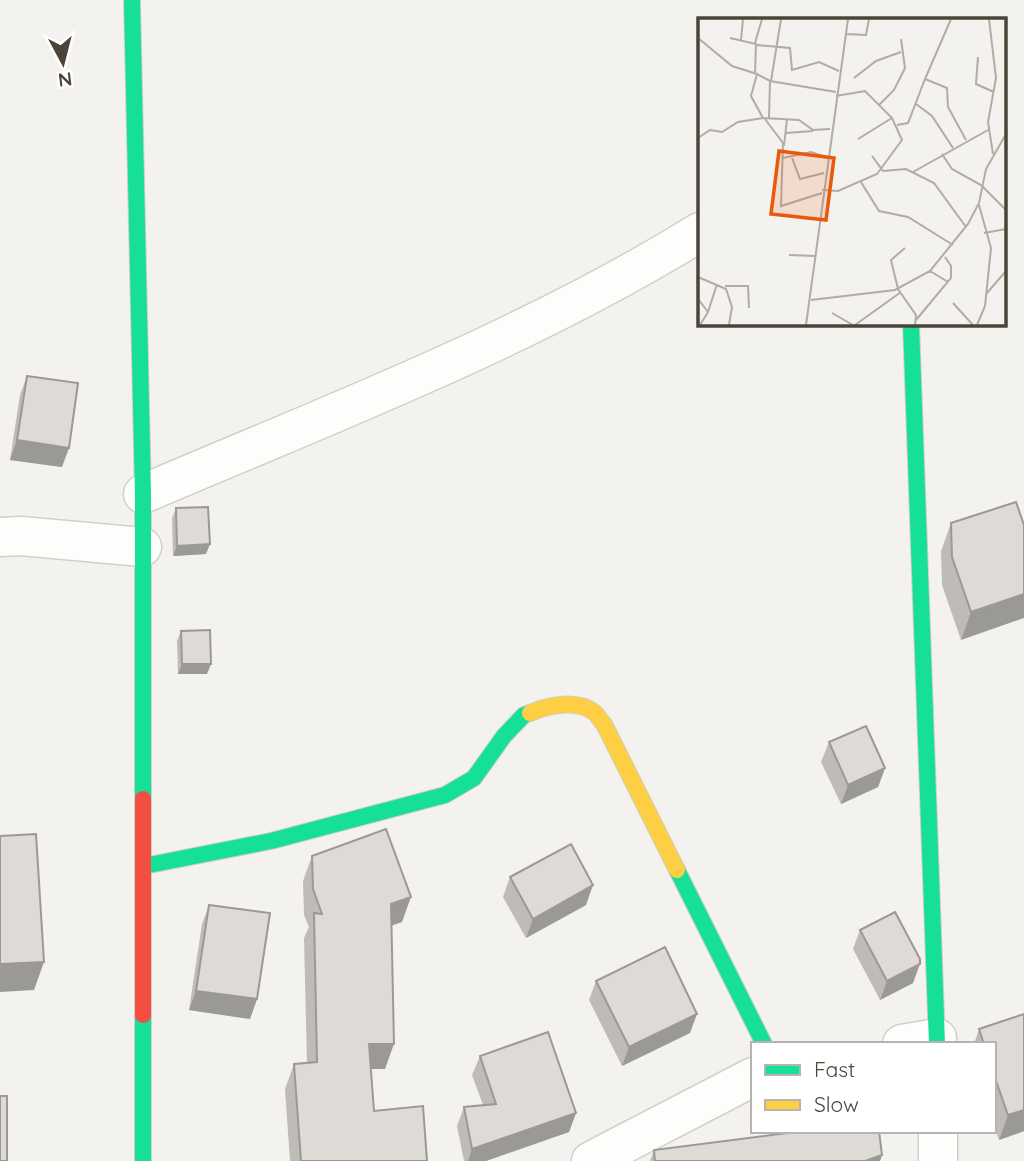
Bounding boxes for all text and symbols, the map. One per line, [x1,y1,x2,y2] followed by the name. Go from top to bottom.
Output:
[698,18,1006,326] inset map
[28,28,98,98] north arrow
[57,67,73,93] text: N
[751,1042,996,1133] legend
[814,1056,855,1082] text: Fast
[814,1091,859,1117] text: Slow

